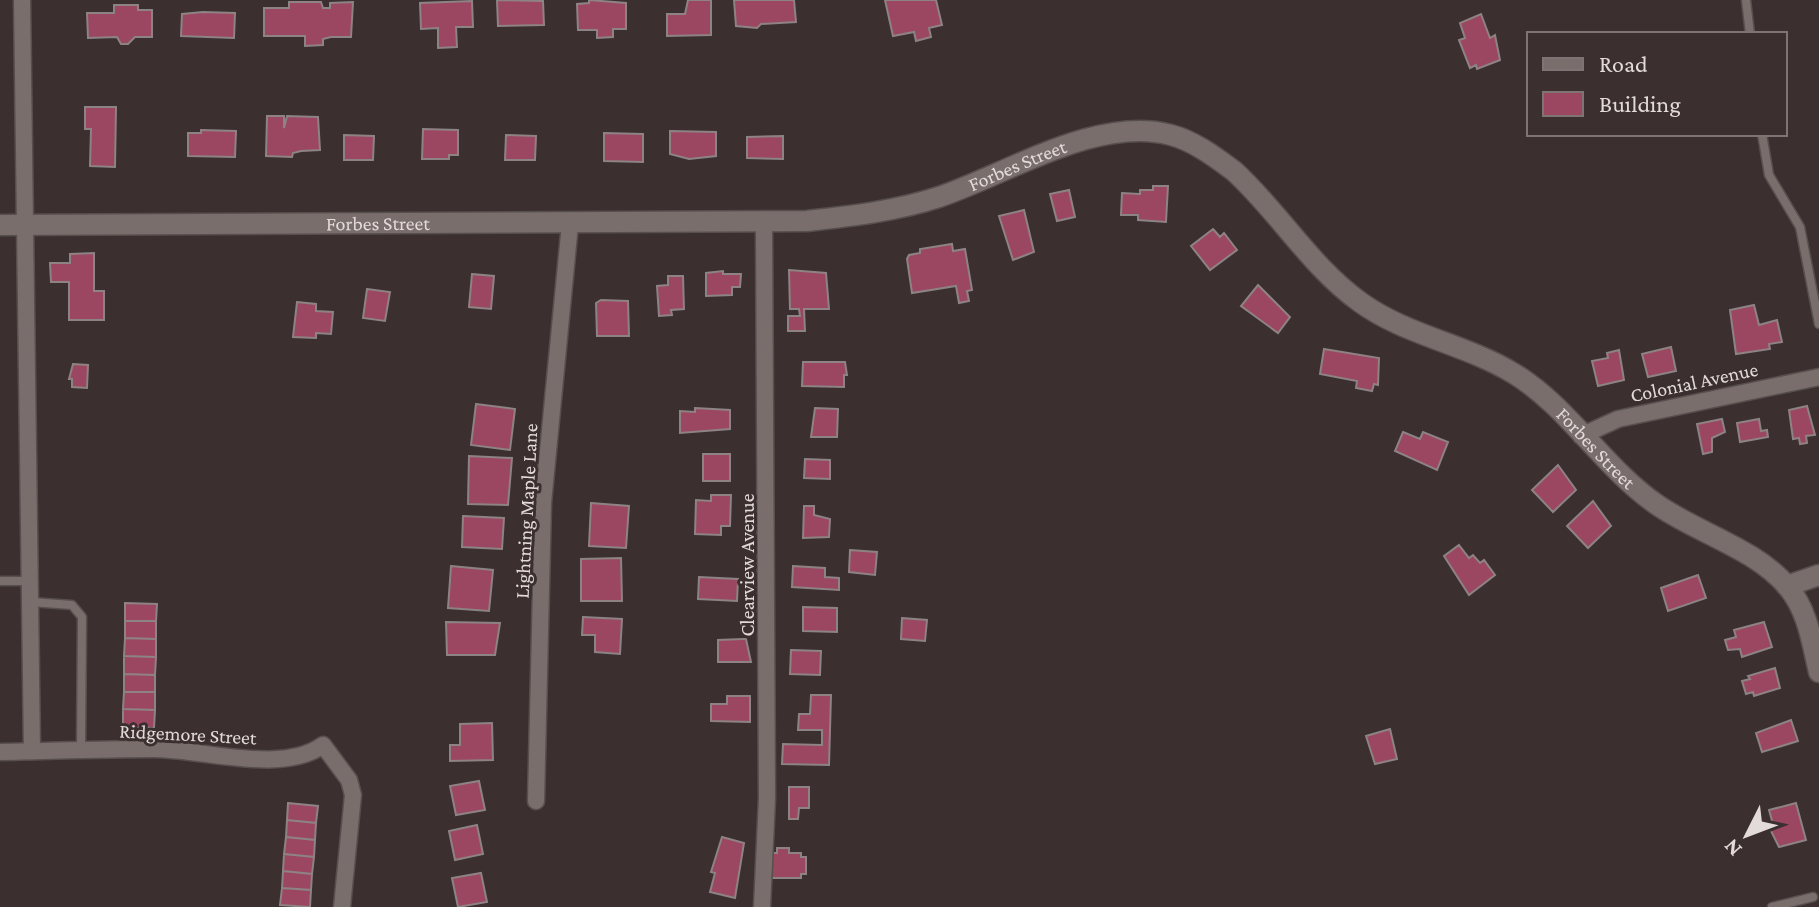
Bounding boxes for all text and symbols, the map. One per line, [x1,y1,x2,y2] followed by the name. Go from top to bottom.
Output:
[1527,32,1787,136] legend
[1599,50,1648,77] text: Road
[1599,90,1681,117] text: Building
[965,135,1069,195] street label: Forbes Street
[326,212,430,234] street label: Forbes Street
[1628,358,1760,406] street label: Colonial Avenue
[1552,403,1640,493] street label: Forbes Street
[510,423,543,599] street label: Lightning Maple Lane
[736,493,758,636] street label: Clearview Avenue
[119,719,257,750] street label: Ridgemore Street
[1707,795,1787,875] north arrow
[1718,834,1747,862] text: N

